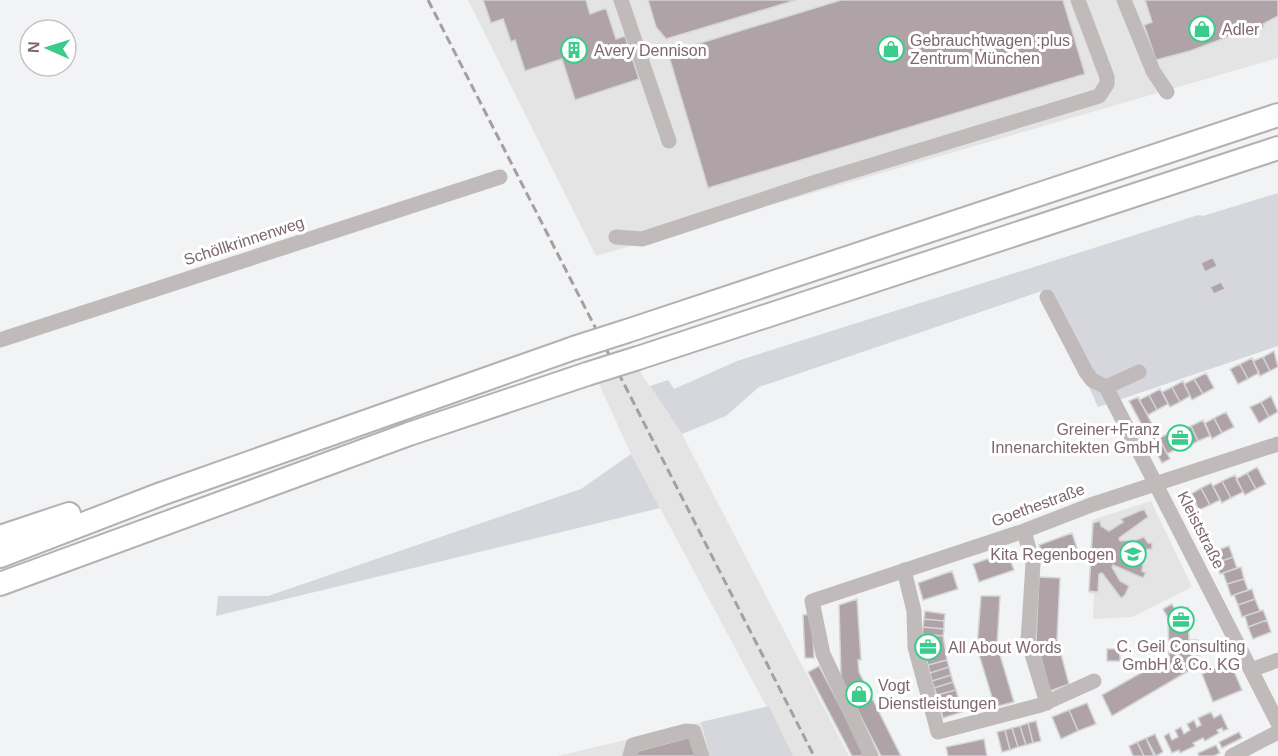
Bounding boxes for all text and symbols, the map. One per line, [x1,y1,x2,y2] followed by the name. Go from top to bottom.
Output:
[1187,14,1217,44] shop icon: Adler
[18,18,78,78] north arrow
[1222,21,1260,38] place label: Adler
[910,32,1070,67] place label: Gebrauchtwagen :plus Zentrum München
[876,34,906,64] shop icon: Gebrauchtwagen :plus Zentrum München
[559,35,589,65] building icon: Avery Dennison
[25,41,42,53] text: N
[594,42,707,59] place label: Avery Dennison
[182,214,306,268] street label: Schöllkrinnenweg
[991,421,1160,456] place label: Greiner+Franz Innenarchitekten GmbH
[1165,423,1195,453] office icon: Greiner+Franz Innenarchitekten GmbH
[989,480,1087,530] street label: Goethestraße
[1174,489,1228,572] street label: Kleiststraße
[1118,539,1148,569] school or university icon: Kita Regenbogen
[990,546,1114,563] place label: Kita Regenbogen
[1166,605,1196,635] office icon: C. Geil Consulting GmbH & Co. KG
[913,632,943,662] office icon: All About Words
[1117,638,1245,673] place label: C. Geil Consulting GmbH & Co. KG
[948,639,1062,656] place label: All About Words
[878,677,996,712] place label: Vogt Dienstleistungen
[844,679,874,709] shop icon: Vogt Dienstleistungen

